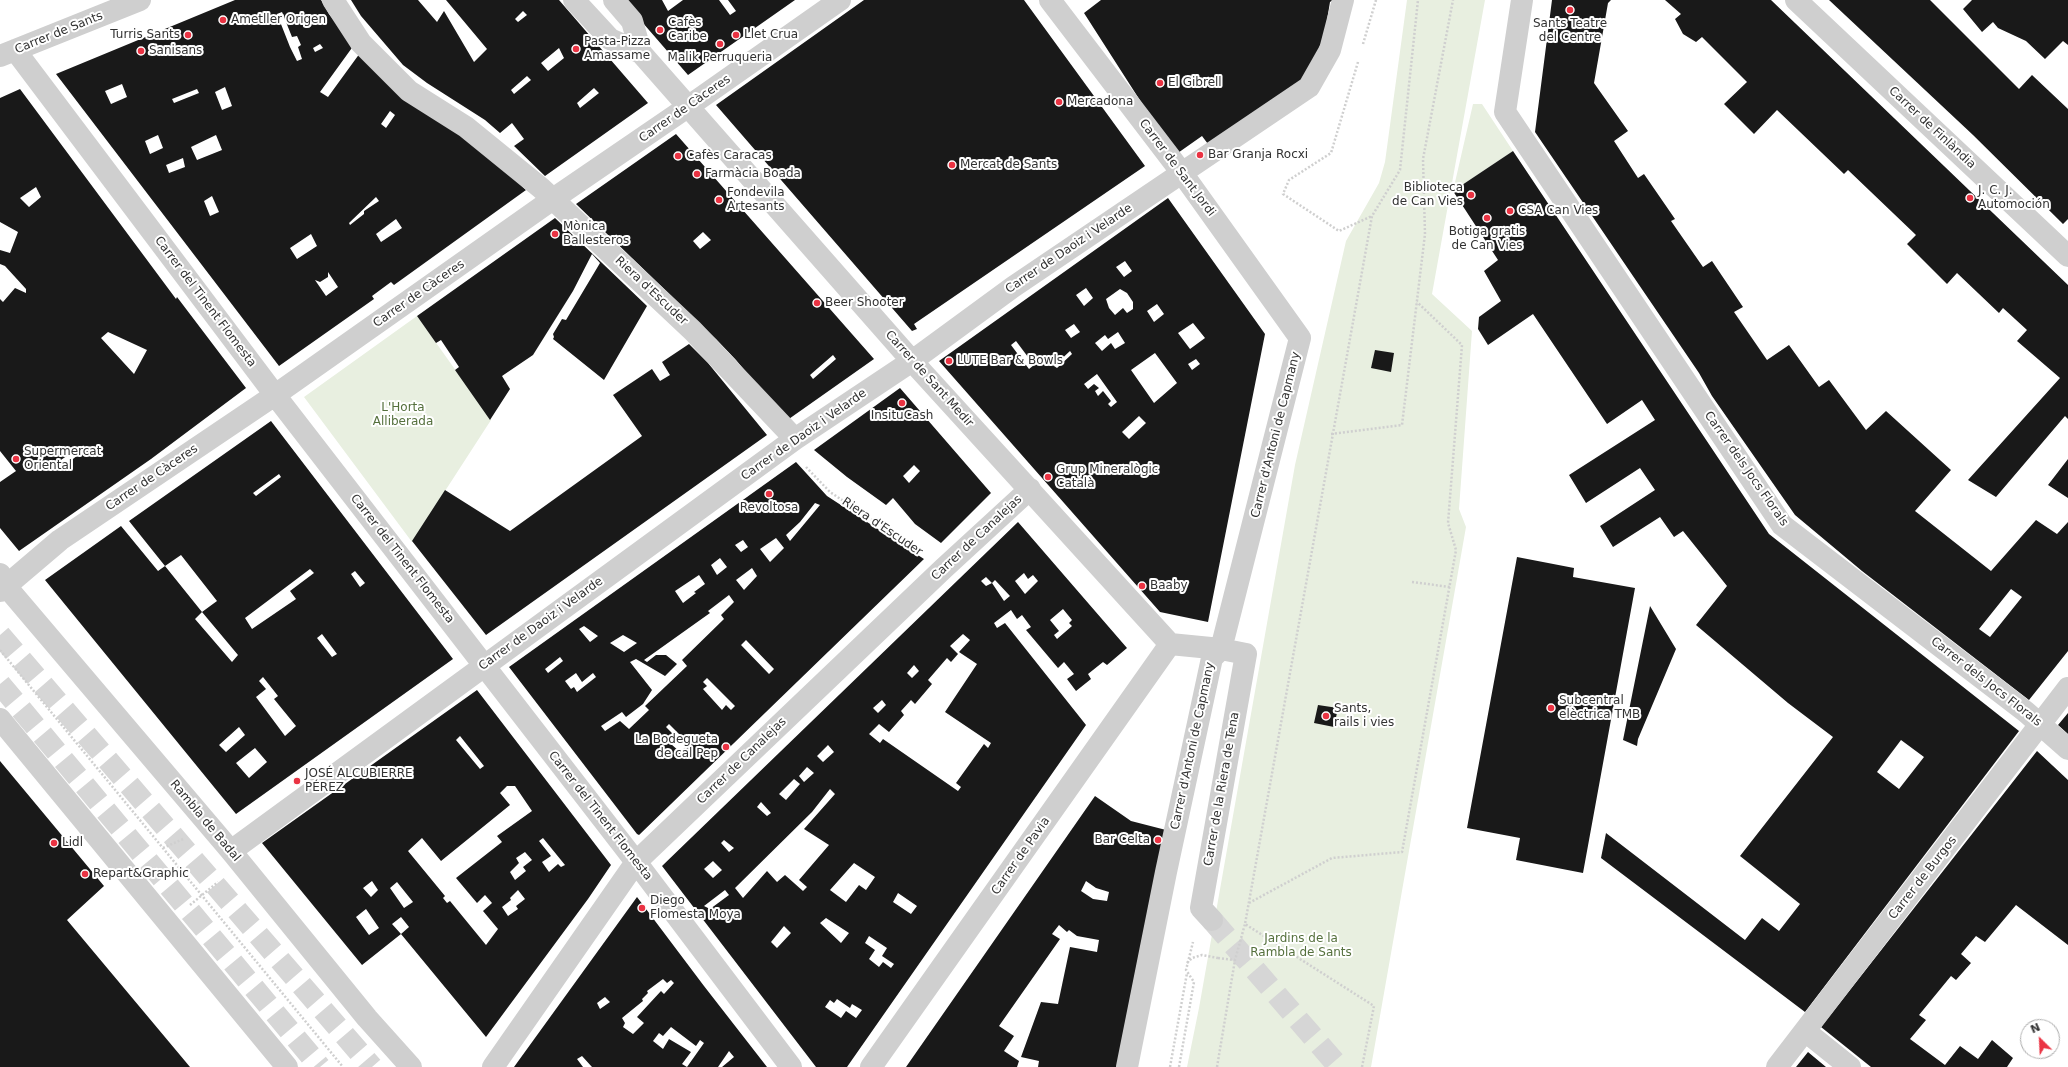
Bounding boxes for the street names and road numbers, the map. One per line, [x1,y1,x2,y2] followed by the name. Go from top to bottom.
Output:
[13,9,105,57] street label: Carrer de Sants
[637,72,733,146] street label: Carrer de Càceres
[1886,84,1978,172] street label: Carrer de Finlàndia
[1136,117,1218,219] street label: Carrer de Sant Jordi
[1003,201,1135,297] street label: Carrer de Daoiz i Velarde
[151,234,259,370] street label: Carrer del Tinent Flomesta
[612,254,690,328] street label: Riera d'Escuder
[371,257,467,331] street label: Carrer de Càceres
[882,328,976,430] street label: Carrer de Sant Medir
[1248,350,1304,520] street label: Carrer d'Antoni de Capmany
[739,386,869,484] street label: Carrer de Daoiz i Velarde
[1701,409,1791,529] street label: Carrer dels Jocs Florals
[103,442,201,514] street label: Carrer de Càceres
[347,492,457,626] street label: Carrer del Tinent Flomesta
[929,492,1025,584] street label: Carrer de Canalejas
[839,495,925,559] street label: Riera d'Escuder
[476,574,606,674] street label: Carrer de Daoiz i Velarde
[1928,634,2044,730] street label: Carrer dels Jocs Florals
[1168,661,1218,831] street label: Carrer d'Antoni de Capmany
[1201,711,1243,867] street label: Carrer de la Riera de Tena
[694,715,790,807] street label: Carrer de Canalejas
[545,749,655,883] street label: Carrer del Tinent Flomesta
[167,777,243,865] street label: Rambla de Badal
[989,814,1053,898] street label: Carrer de Pavia
[1886,833,1960,923] street label: Carrer de Burgos

